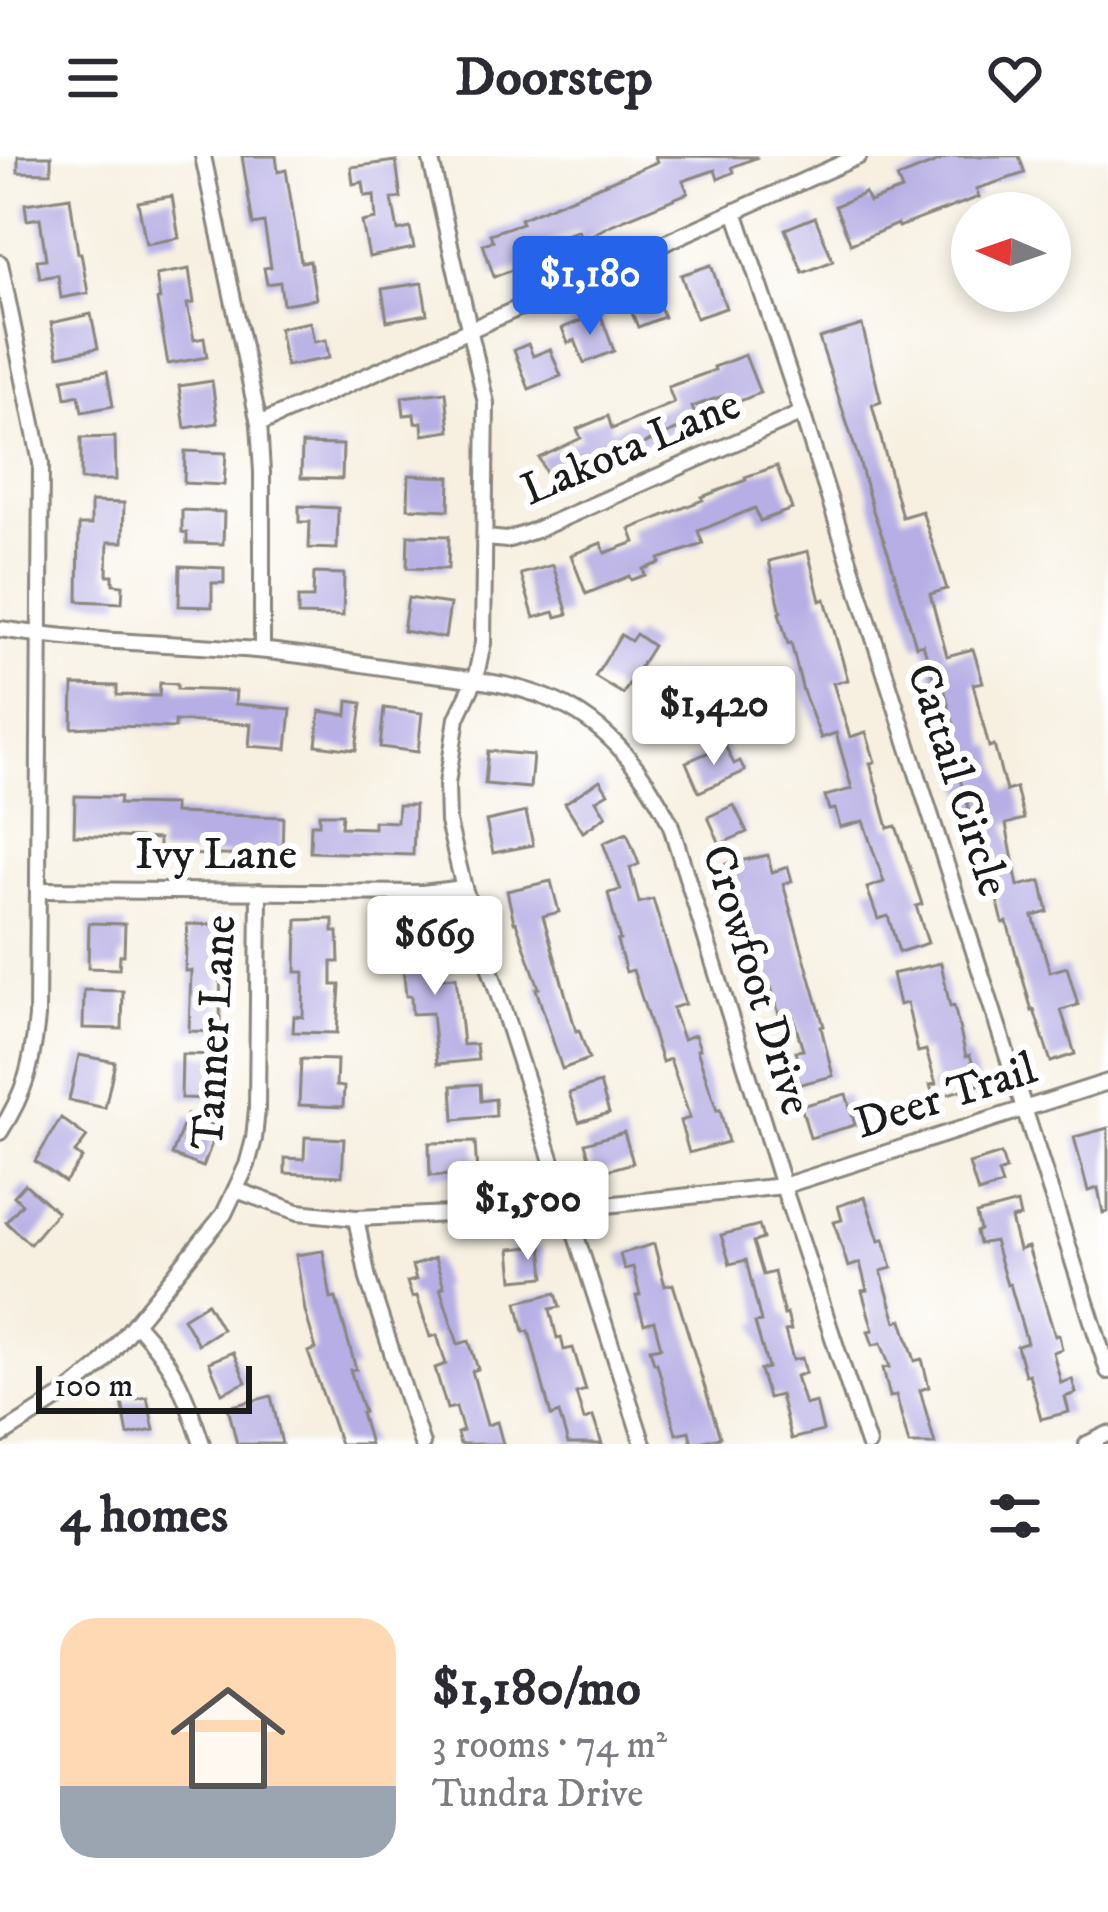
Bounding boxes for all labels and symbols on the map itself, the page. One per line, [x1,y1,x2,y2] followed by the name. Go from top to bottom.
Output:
[951,192,1071,312] north arrow
[492,236,688,338] pin: $1,180
[513,377,749,519] street label: Lakota Lane
[893,657,1021,903] street label: Cattail Circle
[616,666,812,768] pin: $1,420
[135,827,297,883] street label: Ivy Lane
[688,838,824,1122] street label: Crowfoot Drive
[364,896,506,998] pin: $669
[181,913,249,1151] street label: Tanner Lane
[848,1041,1044,1153] street label: Deer Trail
[430,1161,626,1263] pin: $1,500
[36,1360,252,1413] scale bar

